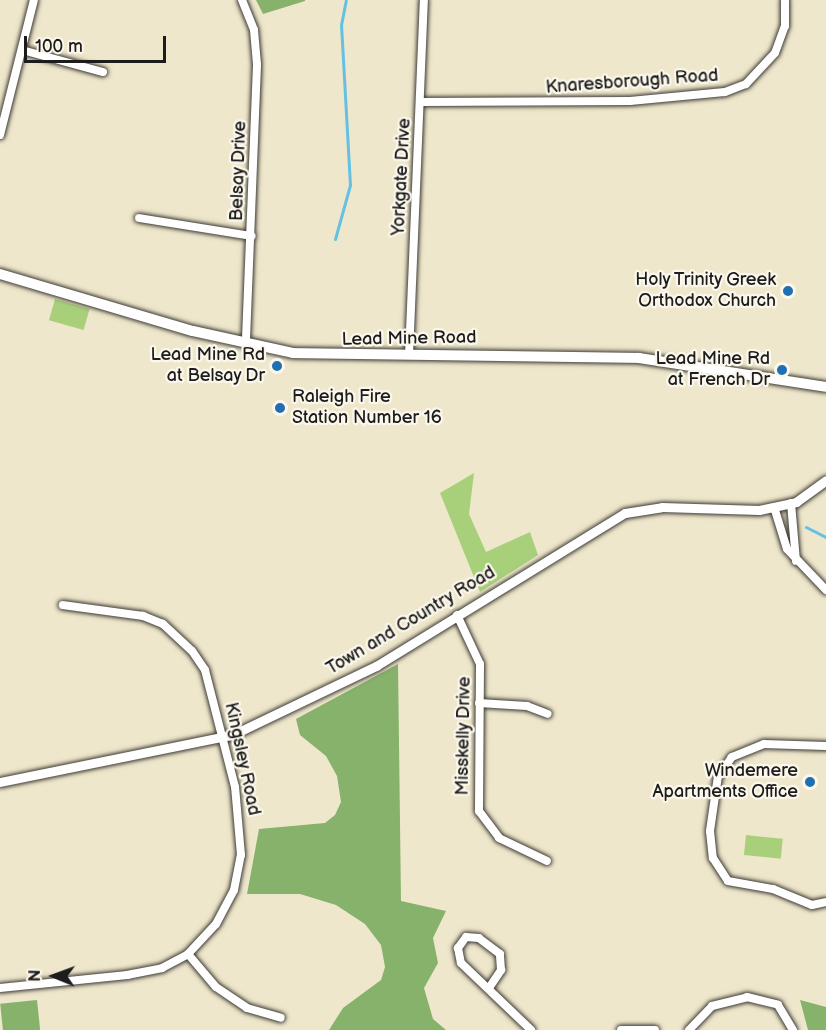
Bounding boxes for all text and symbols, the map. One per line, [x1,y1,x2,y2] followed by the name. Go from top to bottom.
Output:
[27,24,170,62] scale bar
[35,36,83,57] text: 100 m
[545,65,719,99] street label: Knaresborough Road
[388,118,416,236] street label: Yorkgate Drive
[226,120,252,222] street label: Belsay Drive
[632,270,776,312] place label: Holy Trinity Greek Orthodox Church
[781,284,795,298] marker: Holy Trinity Greek Orthodox Church
[341,327,477,351] street label: Lead Mine Road
[151,345,265,388] place label: Lead Mine Rd at Belsay Dr
[656,349,770,392] place label: Lead Mine Rd at French Dr
[270,359,284,373] marker: Lead Mine Rd at Belsay Dr
[775,363,789,377] marker: Lead Mine Rd at French Dr
[292,387,442,430] place label: Raleigh Fire Station Number 16
[273,401,287,415] marker: Raleigh Fire Station Number 16
[322,562,500,680] street label: Town and Country Road
[452,676,476,796] street label: Misskelly Drive
[219,700,265,818] street label: Kingsley Road
[653,761,798,804] place label: Windemere Apartments Office
[803,775,817,789] marker: Windemere Apartments Office
[24,946,84,1006] north arrow
[26,969,45,982] text: N

